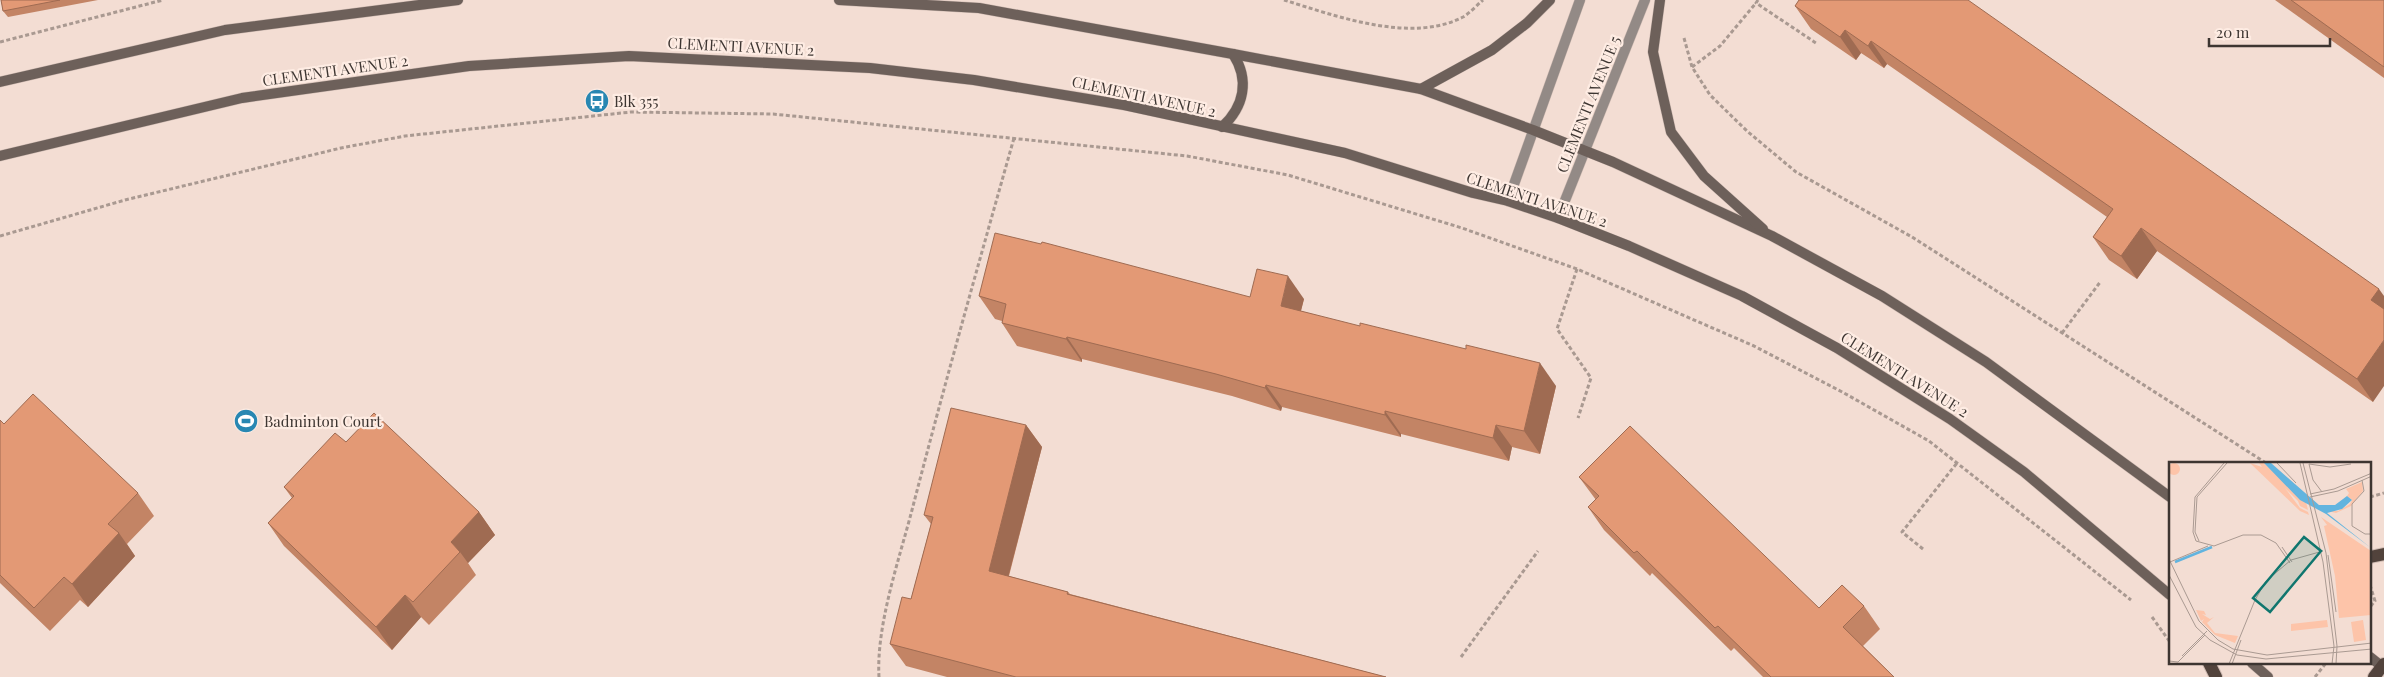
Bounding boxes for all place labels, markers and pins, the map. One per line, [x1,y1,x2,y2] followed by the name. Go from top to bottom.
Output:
[584,88,610,114] bus stop icon: Blk 355
[614,91,659,111] place label: Blk 355
[233,408,259,434] sports icon: Badminton Court
[264,411,382,431] place label: Badminton Court

